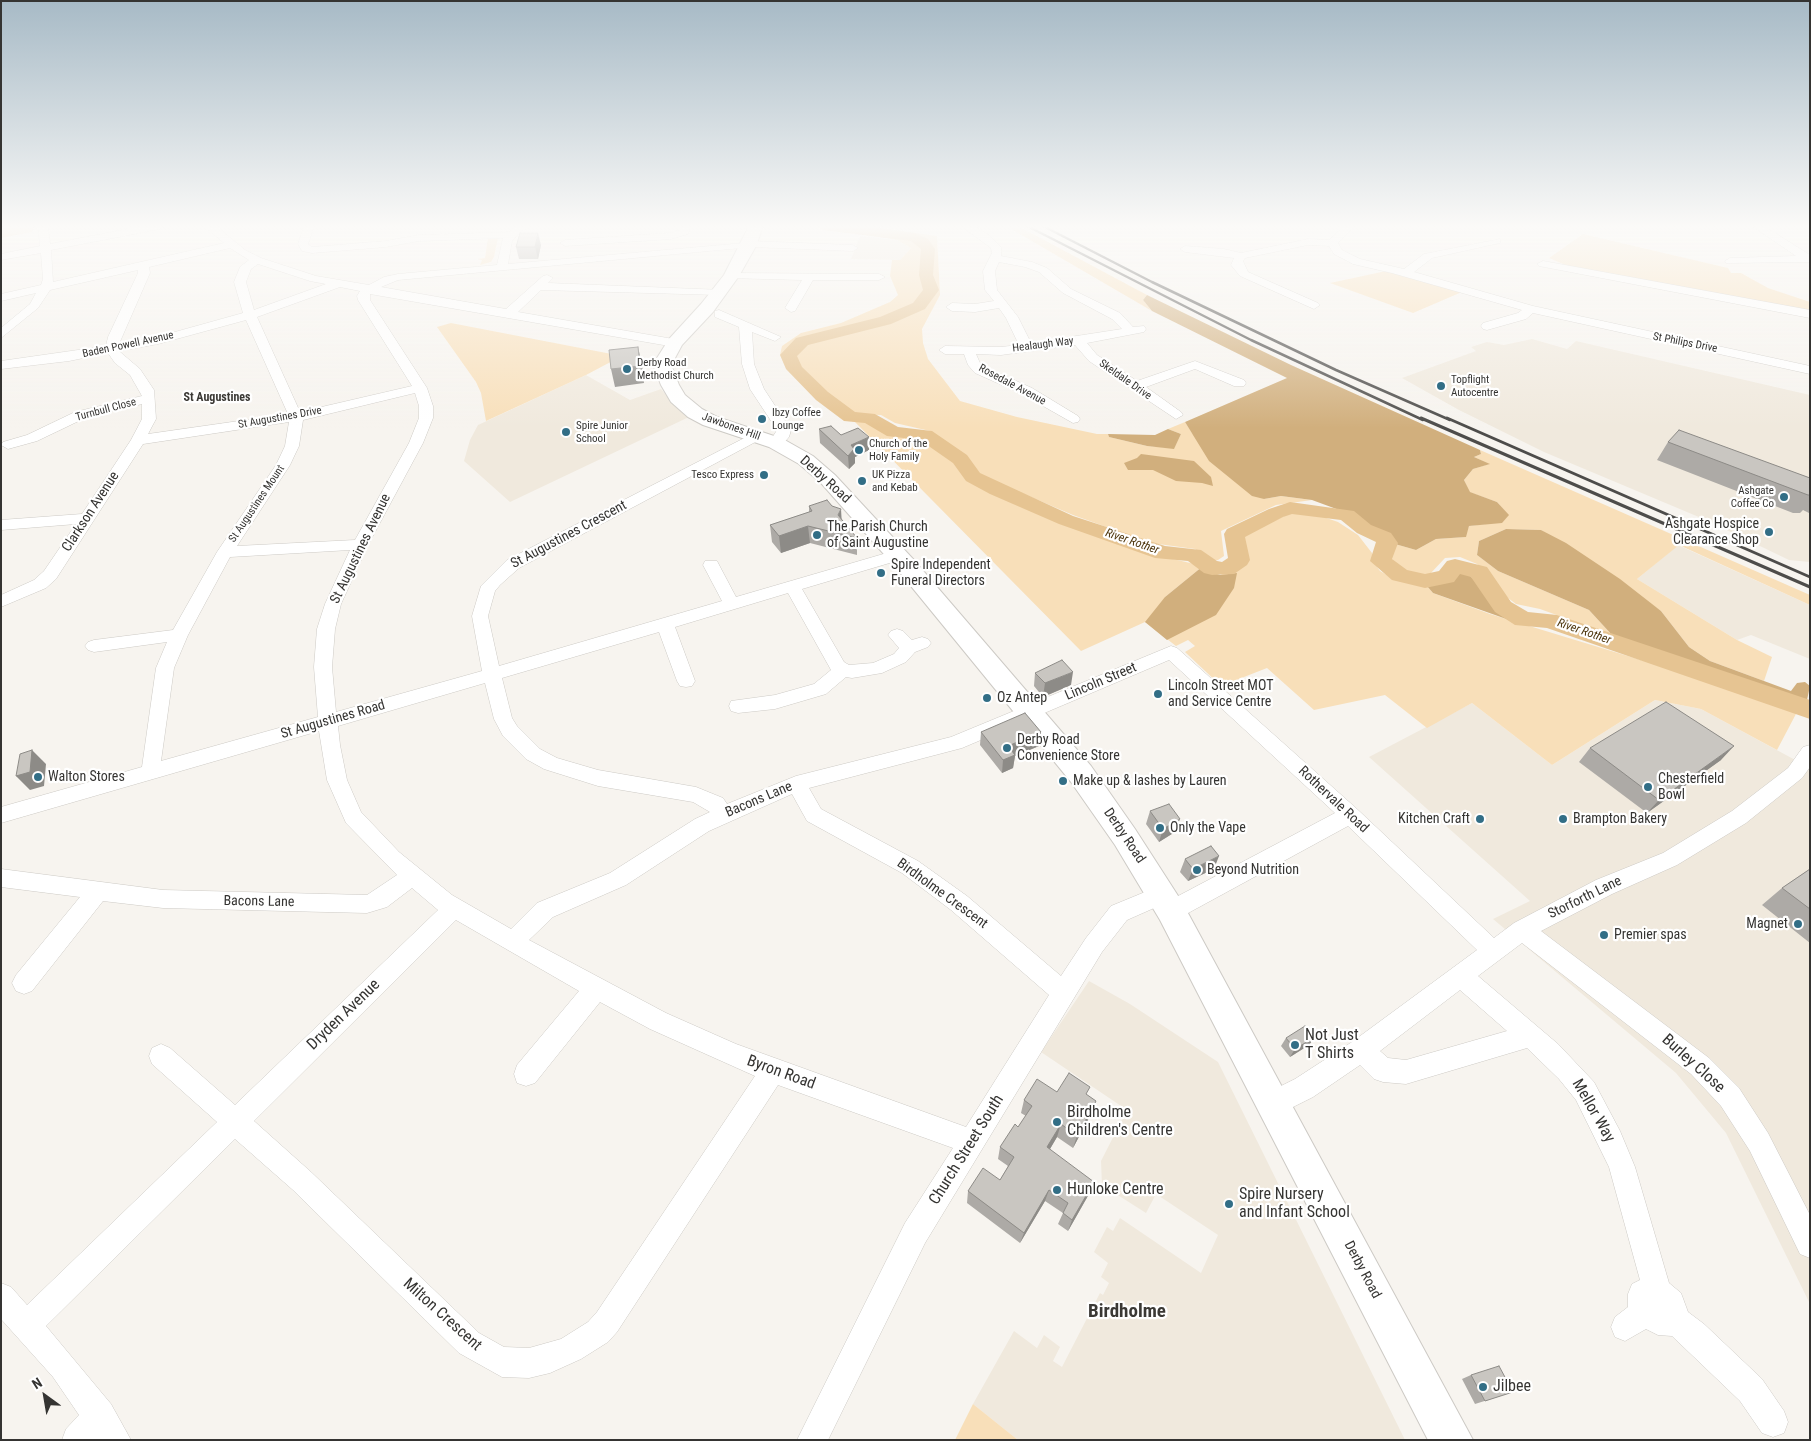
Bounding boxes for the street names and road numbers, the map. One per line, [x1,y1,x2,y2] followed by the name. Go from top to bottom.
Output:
[81,329,175,361] street label: Baden Powell Avenue
[1652,330,1718,356] street label: St Philips Drive
[1012,335,1074,355] street label: Healaugh Way
[1096,357,1154,403] street label: Skeldale Drive
[976,362,1048,408] street label: Rosedale Avenue
[74,396,138,424] street label: Turnbull Close
[237,404,323,432] street label: St Augustines Drive
[700,410,762,444] street label: Jawbones Hill
[796,453,854,507] street label: Derby Road
[226,463,288,545] street label: St Augustines Mount
[59,469,123,555] street label: Clarkson Avenue
[327,491,395,607] street label: St Augustines Avenue
[508,497,630,573] street label: St Augustines Crescent
[1063,659,1139,705] street label: Lincoln Street
[279,697,387,743] street label: St Augustines Road
[1294,763,1372,837] street label: Rothervale Road
[723,778,795,822] street label: Bacons Lane
[1099,805,1149,867] street label: Derby Road
[893,855,991,933] street label: Birdholme Crescent
[1546,873,1624,923] street label: Storforth Lane
[223,893,295,911] street label: Bacons Lane
[304,976,384,1054] street label: Dryden Avenue
[1657,1031,1729,1097] street label: Burley Close
[744,1052,818,1094] street label: Byron Road
[1567,1076,1619,1146] street label: Mellor Way
[926,1092,1008,1208] street label: Church Street South
[1340,1238,1384,1302] street label: Derby Road
[399,1275,485,1355] street label: Milton Crescent

